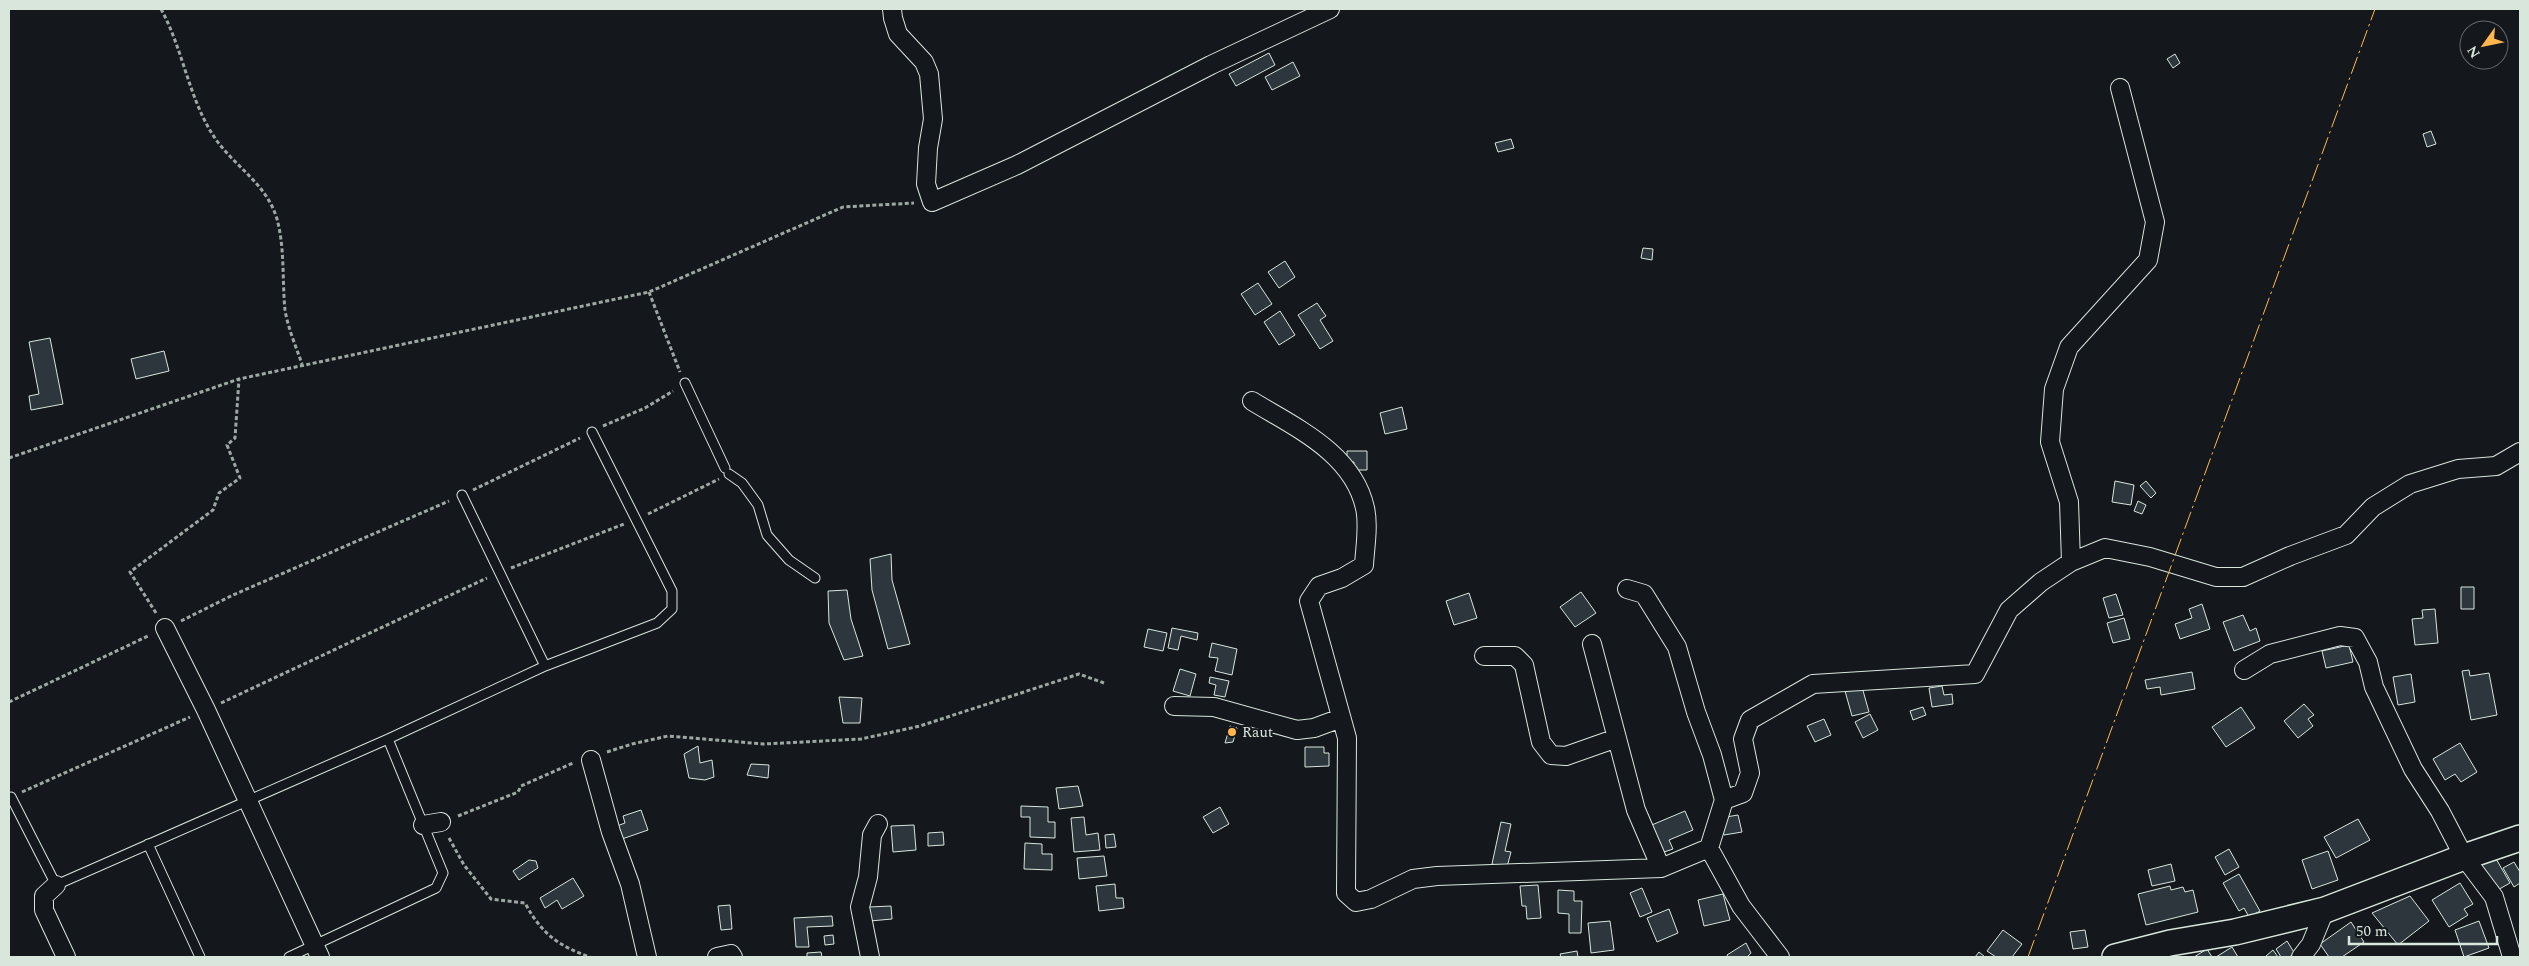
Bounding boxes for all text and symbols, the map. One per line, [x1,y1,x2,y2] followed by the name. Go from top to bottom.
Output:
[2459,20,2509,70] north arrow
[2462,41,2485,62] text: N
[1242,721,1273,744] place label: Raut
[1226,726,1238,738] marker: Raut
[2349,914,2496,946] scale bar
[2356,920,2388,943] text: 50 m

